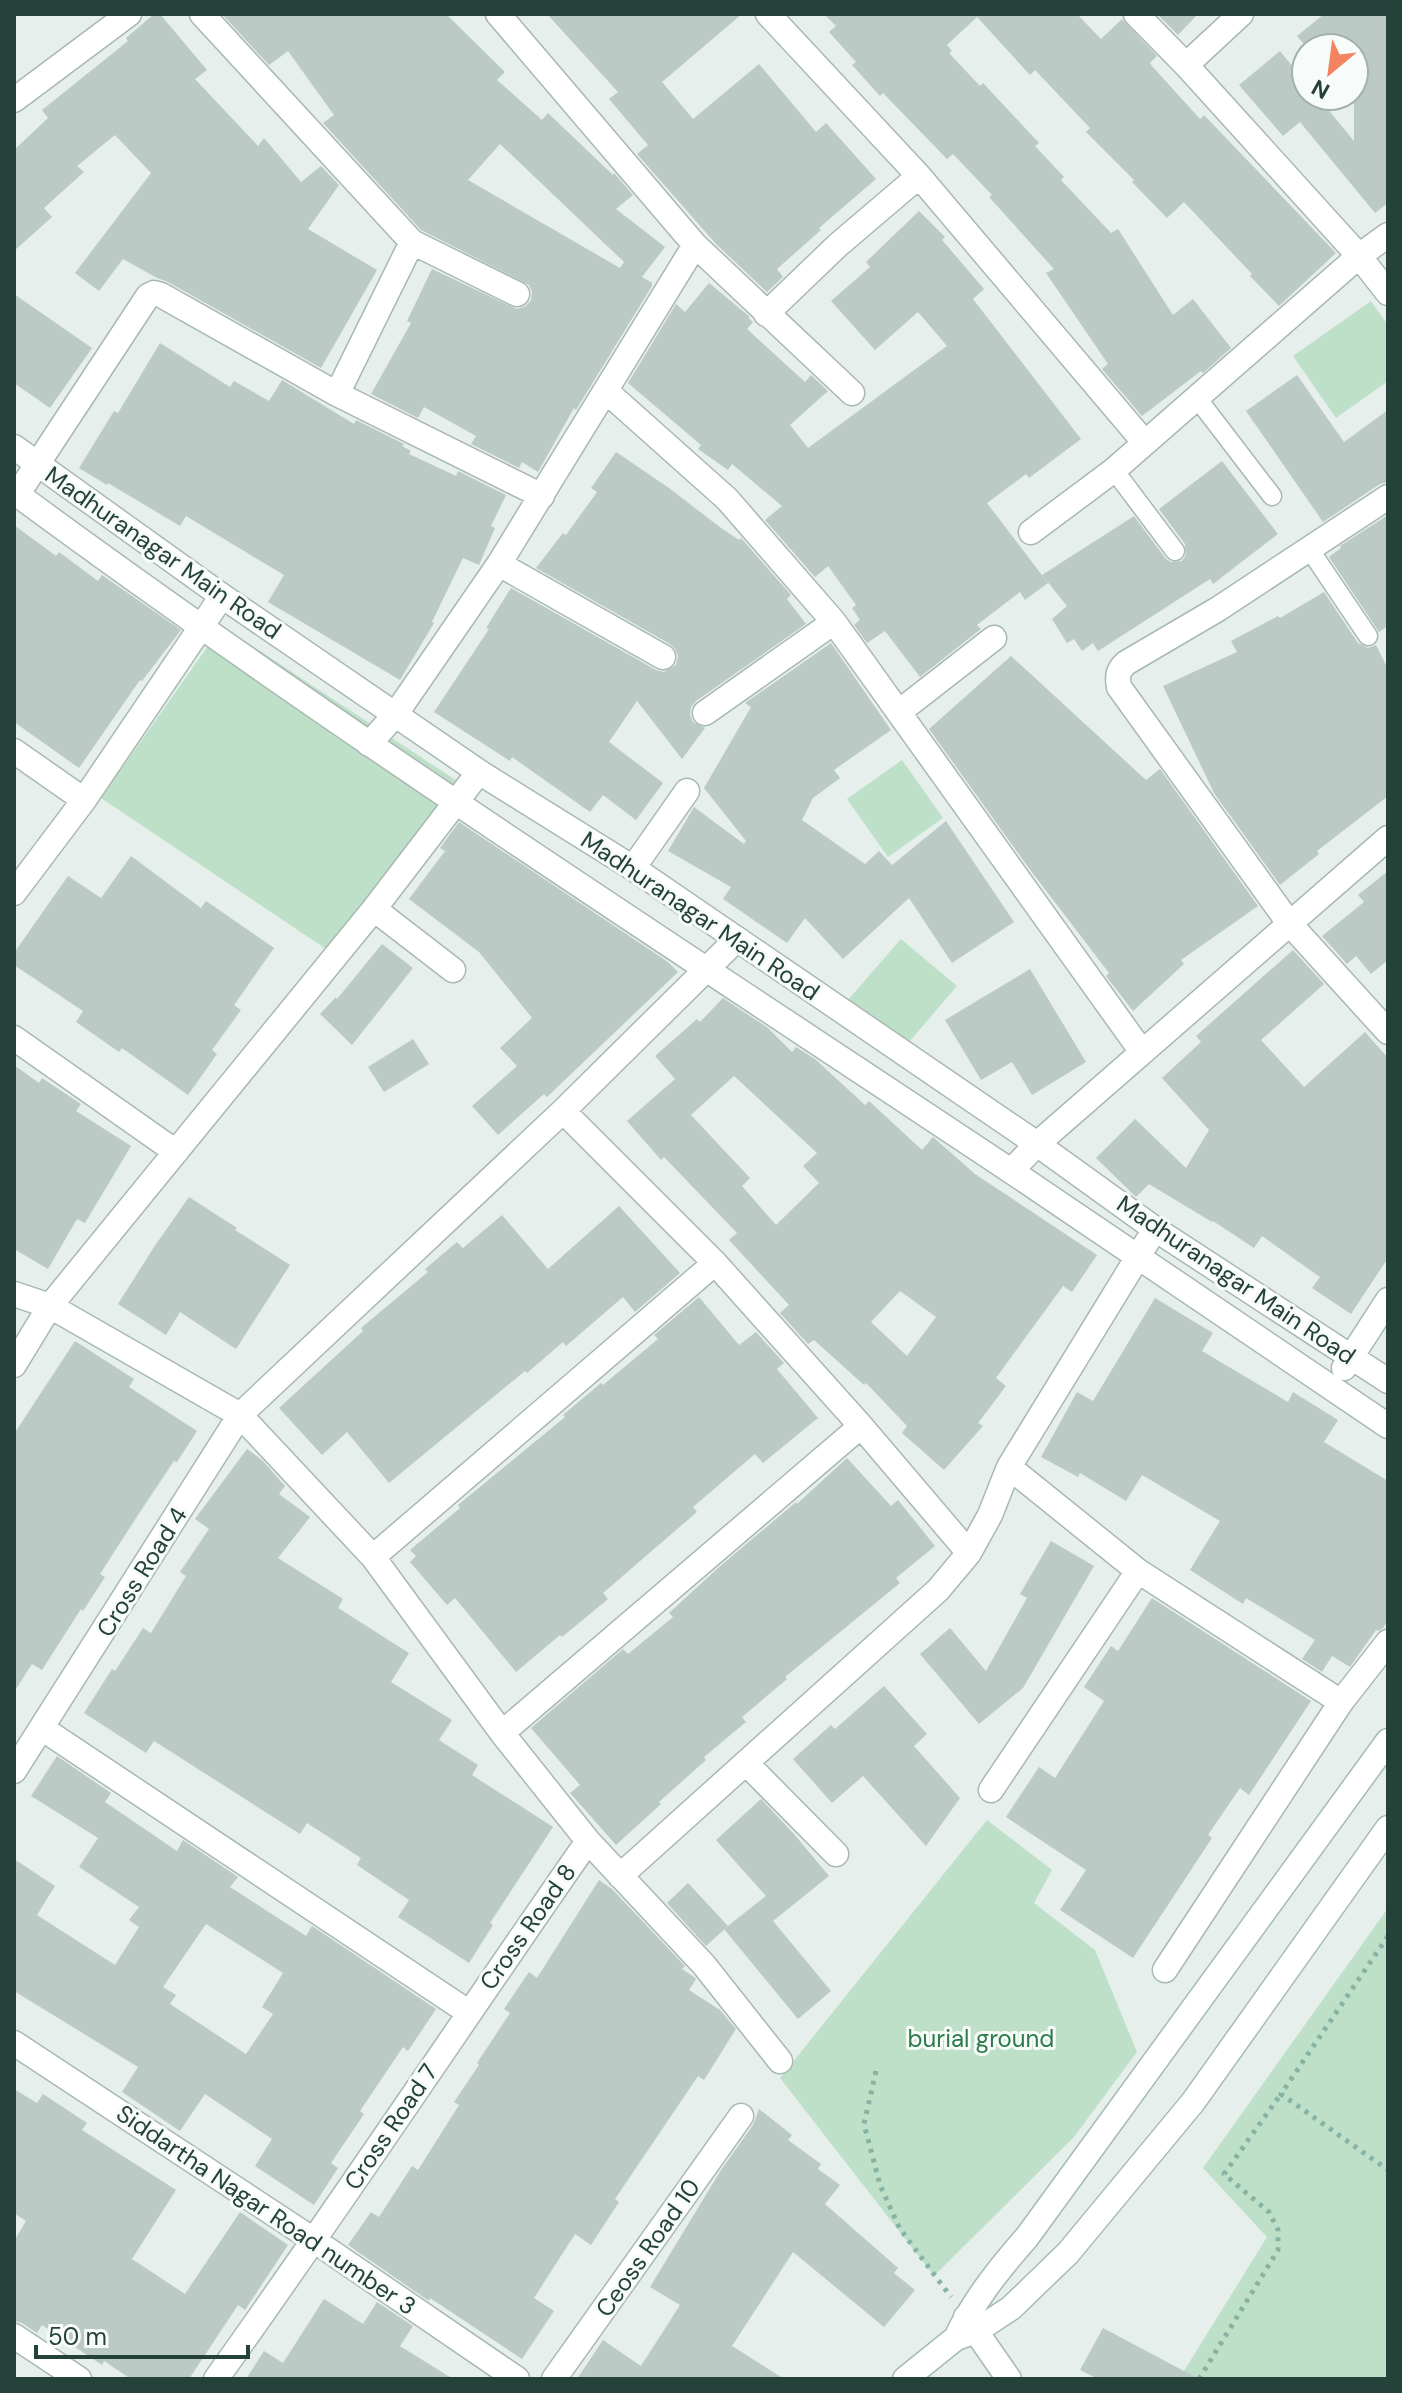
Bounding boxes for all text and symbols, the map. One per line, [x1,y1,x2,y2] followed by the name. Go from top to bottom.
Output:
[1290,32,1370,112] north arrow
[1306,72,1335,106] text: N
[39,459,287,646] street label: Madhuranagar Main Road
[575,824,826,1007] street label: Madhuranagar Main Road
[1111,1188,1362,1371] street label: Madhuranagar Main Road
[89,1501,194,1642] street label: Cross Road 4
[473,1858,583,1996] street label: Cross Road 8
[908,2023,1054,2054] park label: burial ground
[337,2058,444,2196] street label: Cross Road 7
[110,2097,422,2322] street label: Siddartha Nagar Road number 3
[589,2173,707,2323] street label: Ceoss Road 10
[36,2309,248,2359] scale bar
[48,2321,107,2352] text: 50 m

